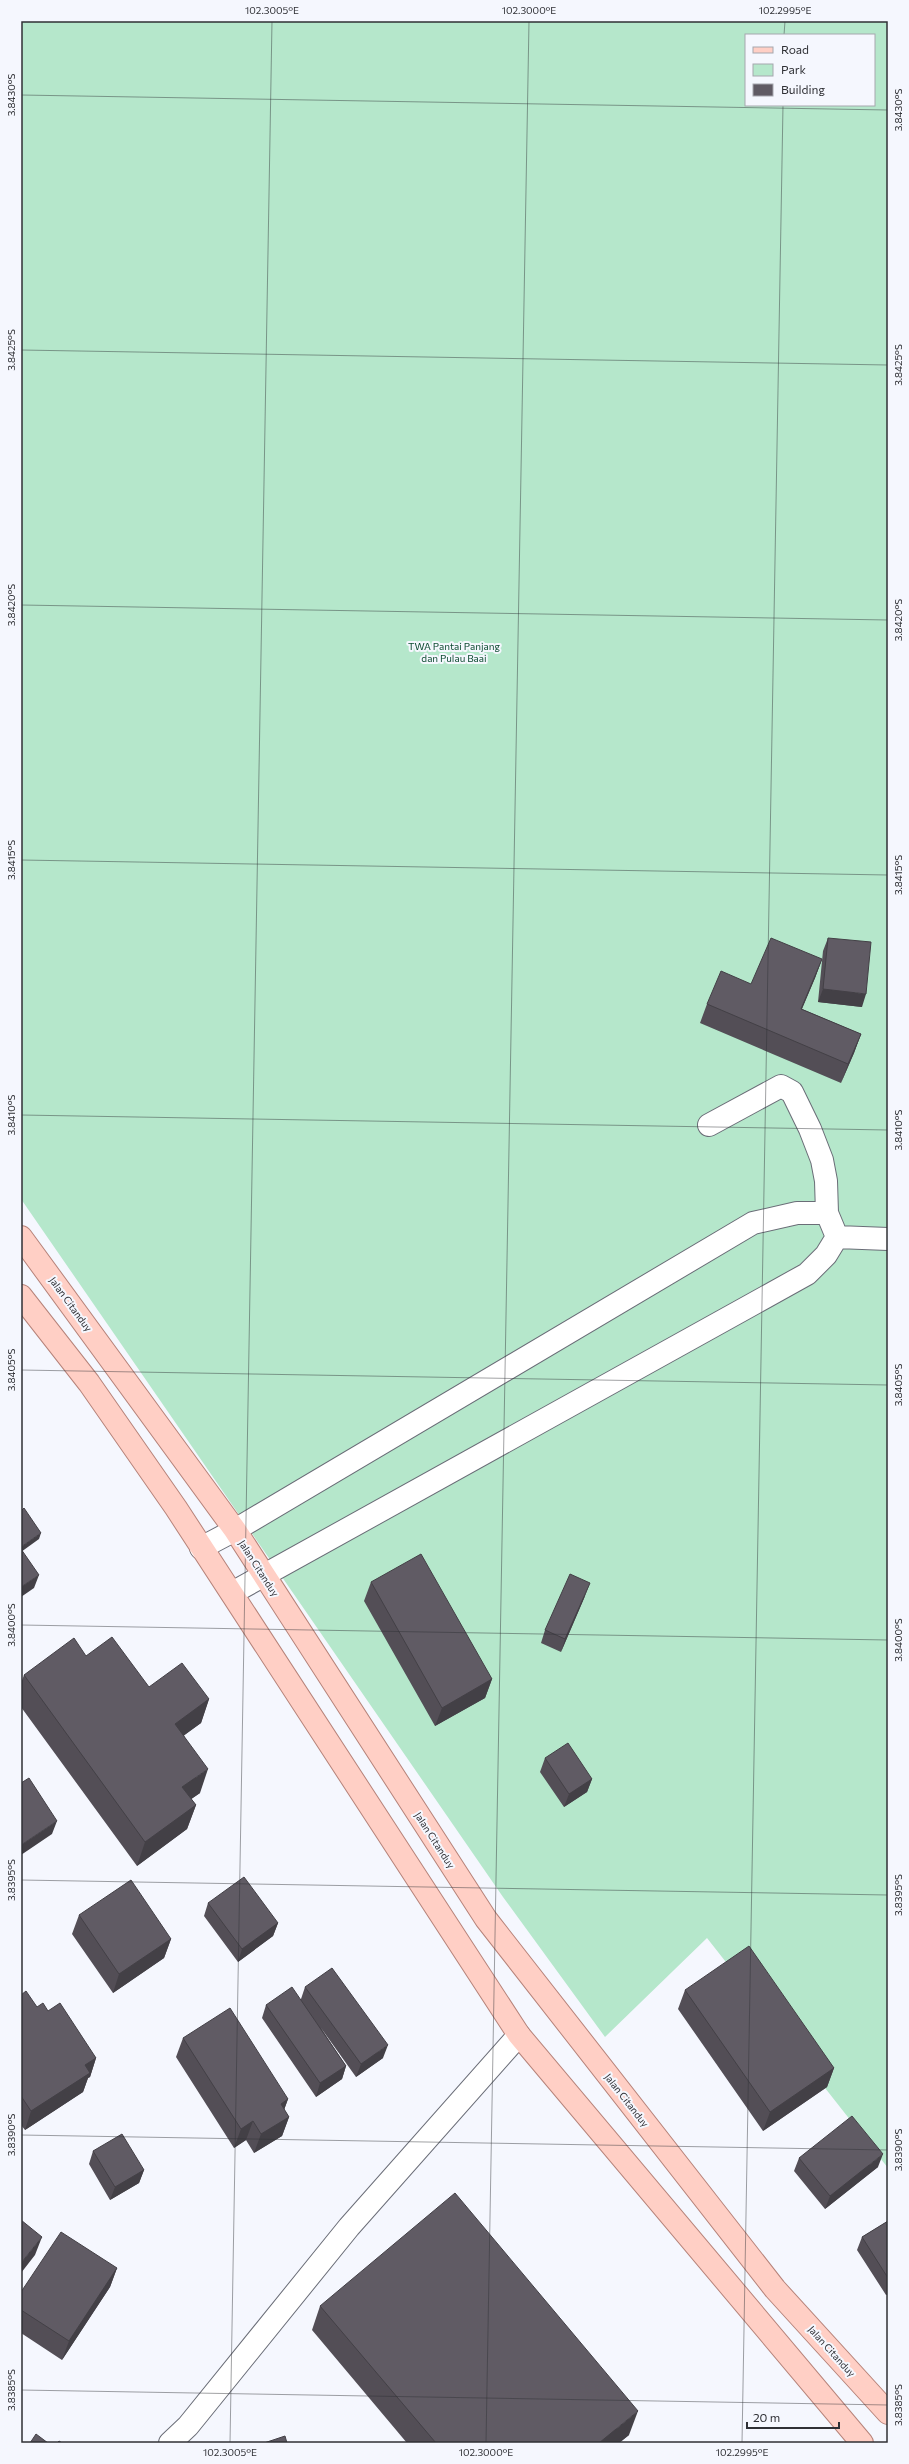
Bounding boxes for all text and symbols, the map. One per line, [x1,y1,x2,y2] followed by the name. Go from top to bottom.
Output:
[245,4,299,16] text: 102.3005°E
[502,4,556,16] text: 102.3000°E
[759,4,811,16] text: 102.2995°E
[745,34,875,106] legend
[781,42,809,56] text: Road
[781,62,807,76] text: Park
[5,74,17,116] text: 3.8430°S
[781,82,825,96] text: Building
[892,89,904,131] text: 3.8430°S
[5,329,17,371] text: 3.8425°S
[892,344,904,386] text: 3.8425°S
[5,584,17,626] text: 3.8420°S
[892,599,904,641] text: 3.8420°S
[408,640,501,664] park label: TWA Pantai Panjang dan Pulau Baai
[5,840,17,880] text: 3.8415°S
[892,855,904,895] text: 3.8415°S
[5,1094,17,1135] text: 3.8410°S
[892,1109,904,1150] text: 3.8410°S
[47,1274,95,1334] street label: Jalan Citanduy
[5,1349,17,1391] text: 3.8405°S
[892,1364,904,1406] text: 3.8405°S
[236,1538,282,1598] street label: Jalan Citanduy
[5,1603,17,1647] text: 3.8400°S
[892,1618,904,1662] text: 3.8400°S
[412,1810,458,1870] street label: Jalan Citanduy
[5,1859,17,1901] text: 3.8395°S
[892,1874,904,1916] text: 3.8395°S
[602,2071,652,2129] street label: Jalan Citanduy
[5,2114,17,2156] text: 3.8390°S
[892,2129,904,2171] text: 3.8390°S
[806,2323,858,2379] street label: Jalan Citanduy
[5,2369,17,2411] text: 3.8385°S
[892,2384,904,2426] text: 3.8385°S
[747,2404,839,2430] scale bar
[753,2410,780,2424] text: 20 m
[203,2446,257,2458] text: 102.3005°E
[459,2446,513,2458] text: 102.3000°E
[716,2446,768,2458] text: 102.2995°E

